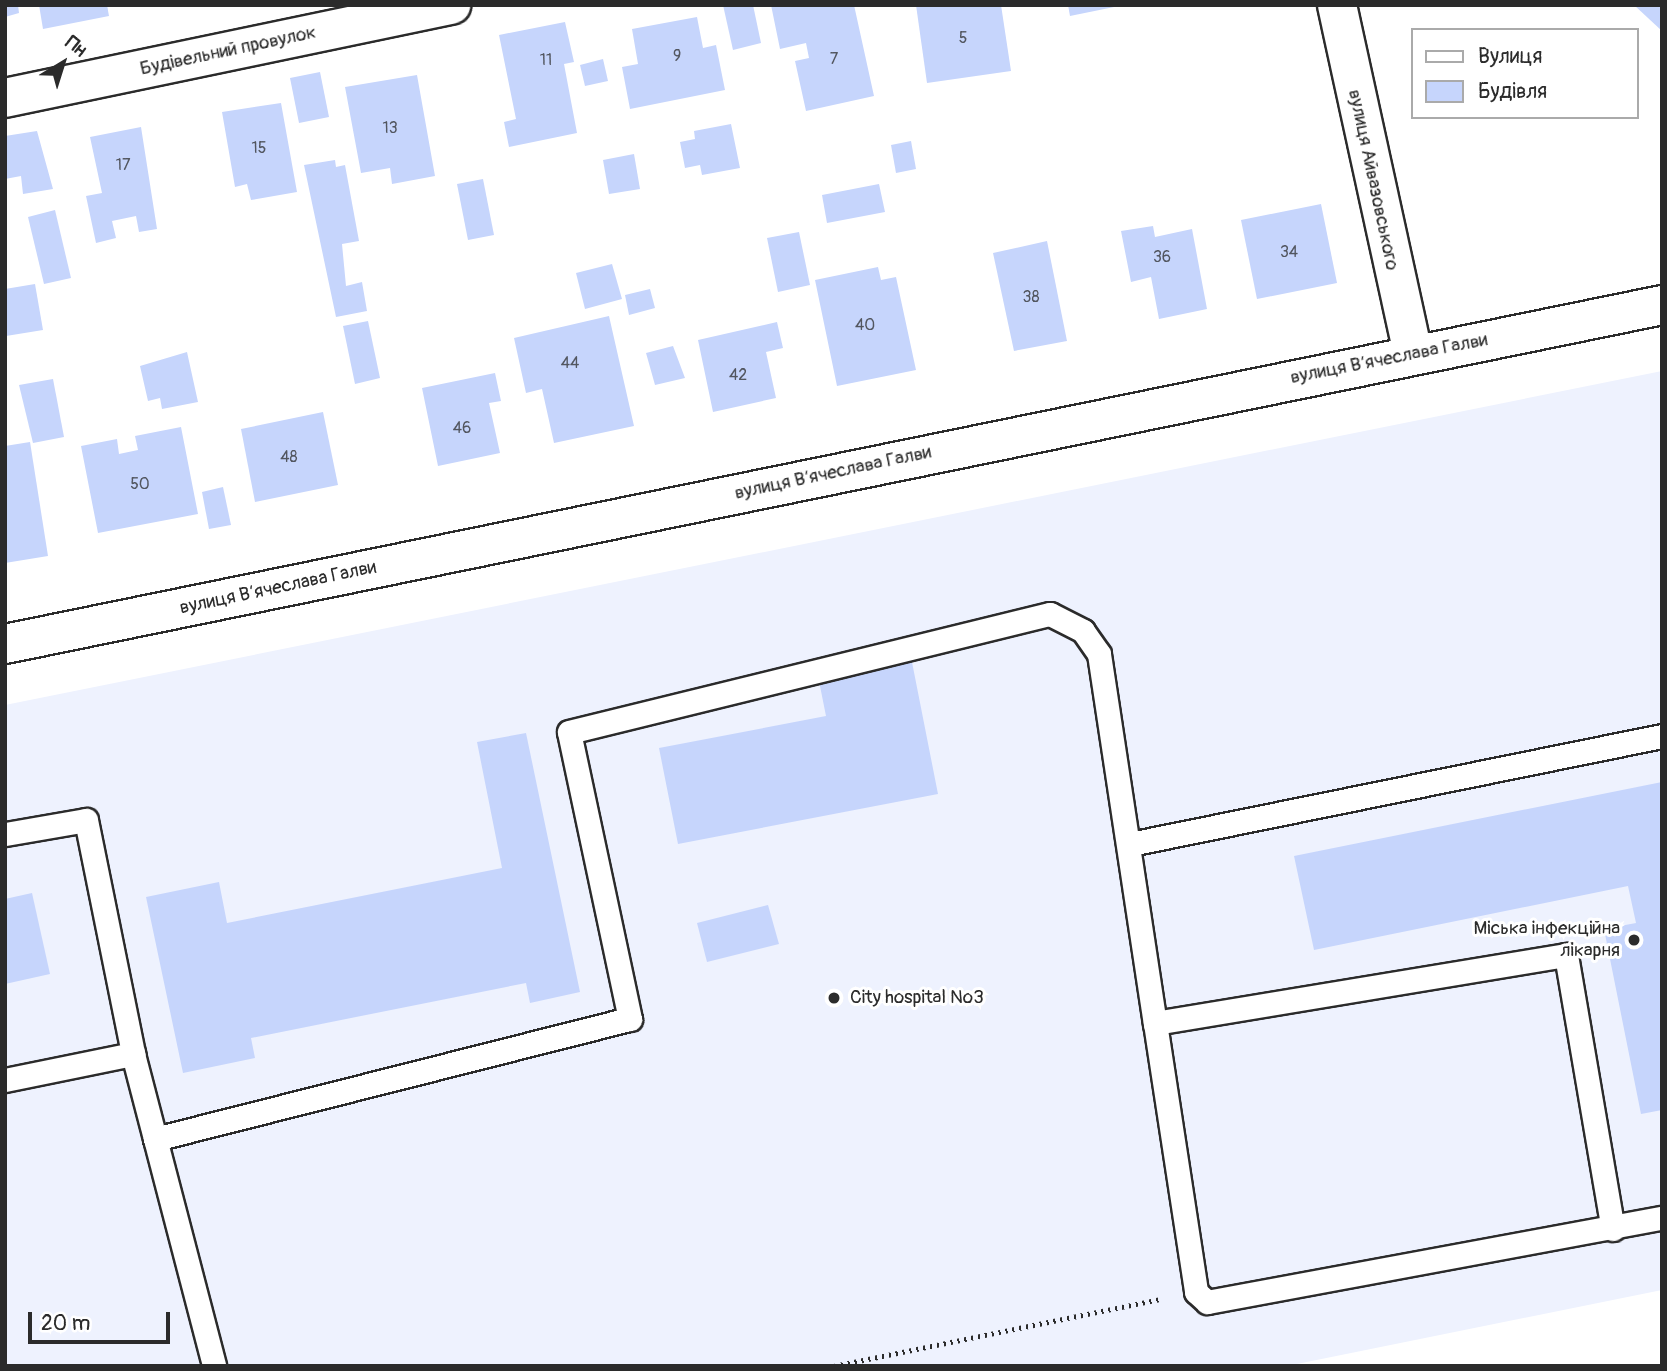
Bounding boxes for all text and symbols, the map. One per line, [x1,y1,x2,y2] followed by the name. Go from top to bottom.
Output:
[138,21,318,81] street label: Будівельний провулок
[28,28,98,98] north arrow
[959,28,967,48] house number: 5
[1412,28,1639,119] legend
[60,31,92,62] text: Пн
[1478,43,1542,70] text: Вулиця
[673,46,681,66] house number: 9
[830,49,838,69] house number: 7
[540,50,552,70] house number: 11
[1478,78,1547,105] text: Будівля
[1343,87,1403,273] street label: вулиця Айвазовського
[382,118,398,138] house number: 13
[252,138,266,158] house number: 15
[116,155,130,175] house number: 17
[1280,242,1298,262] house number: 34
[1153,247,1171,267] house number: 36
[1023,287,1039,307] house number: 38
[855,315,875,335] house number: 40
[1288,329,1490,389] street label: вулиця Вʼячеслава Галви
[561,353,579,373] house number: 44
[729,365,747,385] house number: 42
[453,418,471,438] house number: 46
[733,441,933,505] street label: вулиця Вʼячеслава Галви
[280,447,298,467] house number: 48
[130,474,150,494] house number: 50
[178,556,378,620] street label: вулиця Вʼячеслава Галви
[1474,918,1620,962] place label: Міська інфекційна лікарня
[1626,932,1642,948] marker: Міська інфекційна лікарня
[850,987,984,1009] place label: City hospital №3
[824,988,844,1008] marker: City hospital №3
[32,1298,173,1342] scale bar
[41,1310,90,1337] text: 20 m

